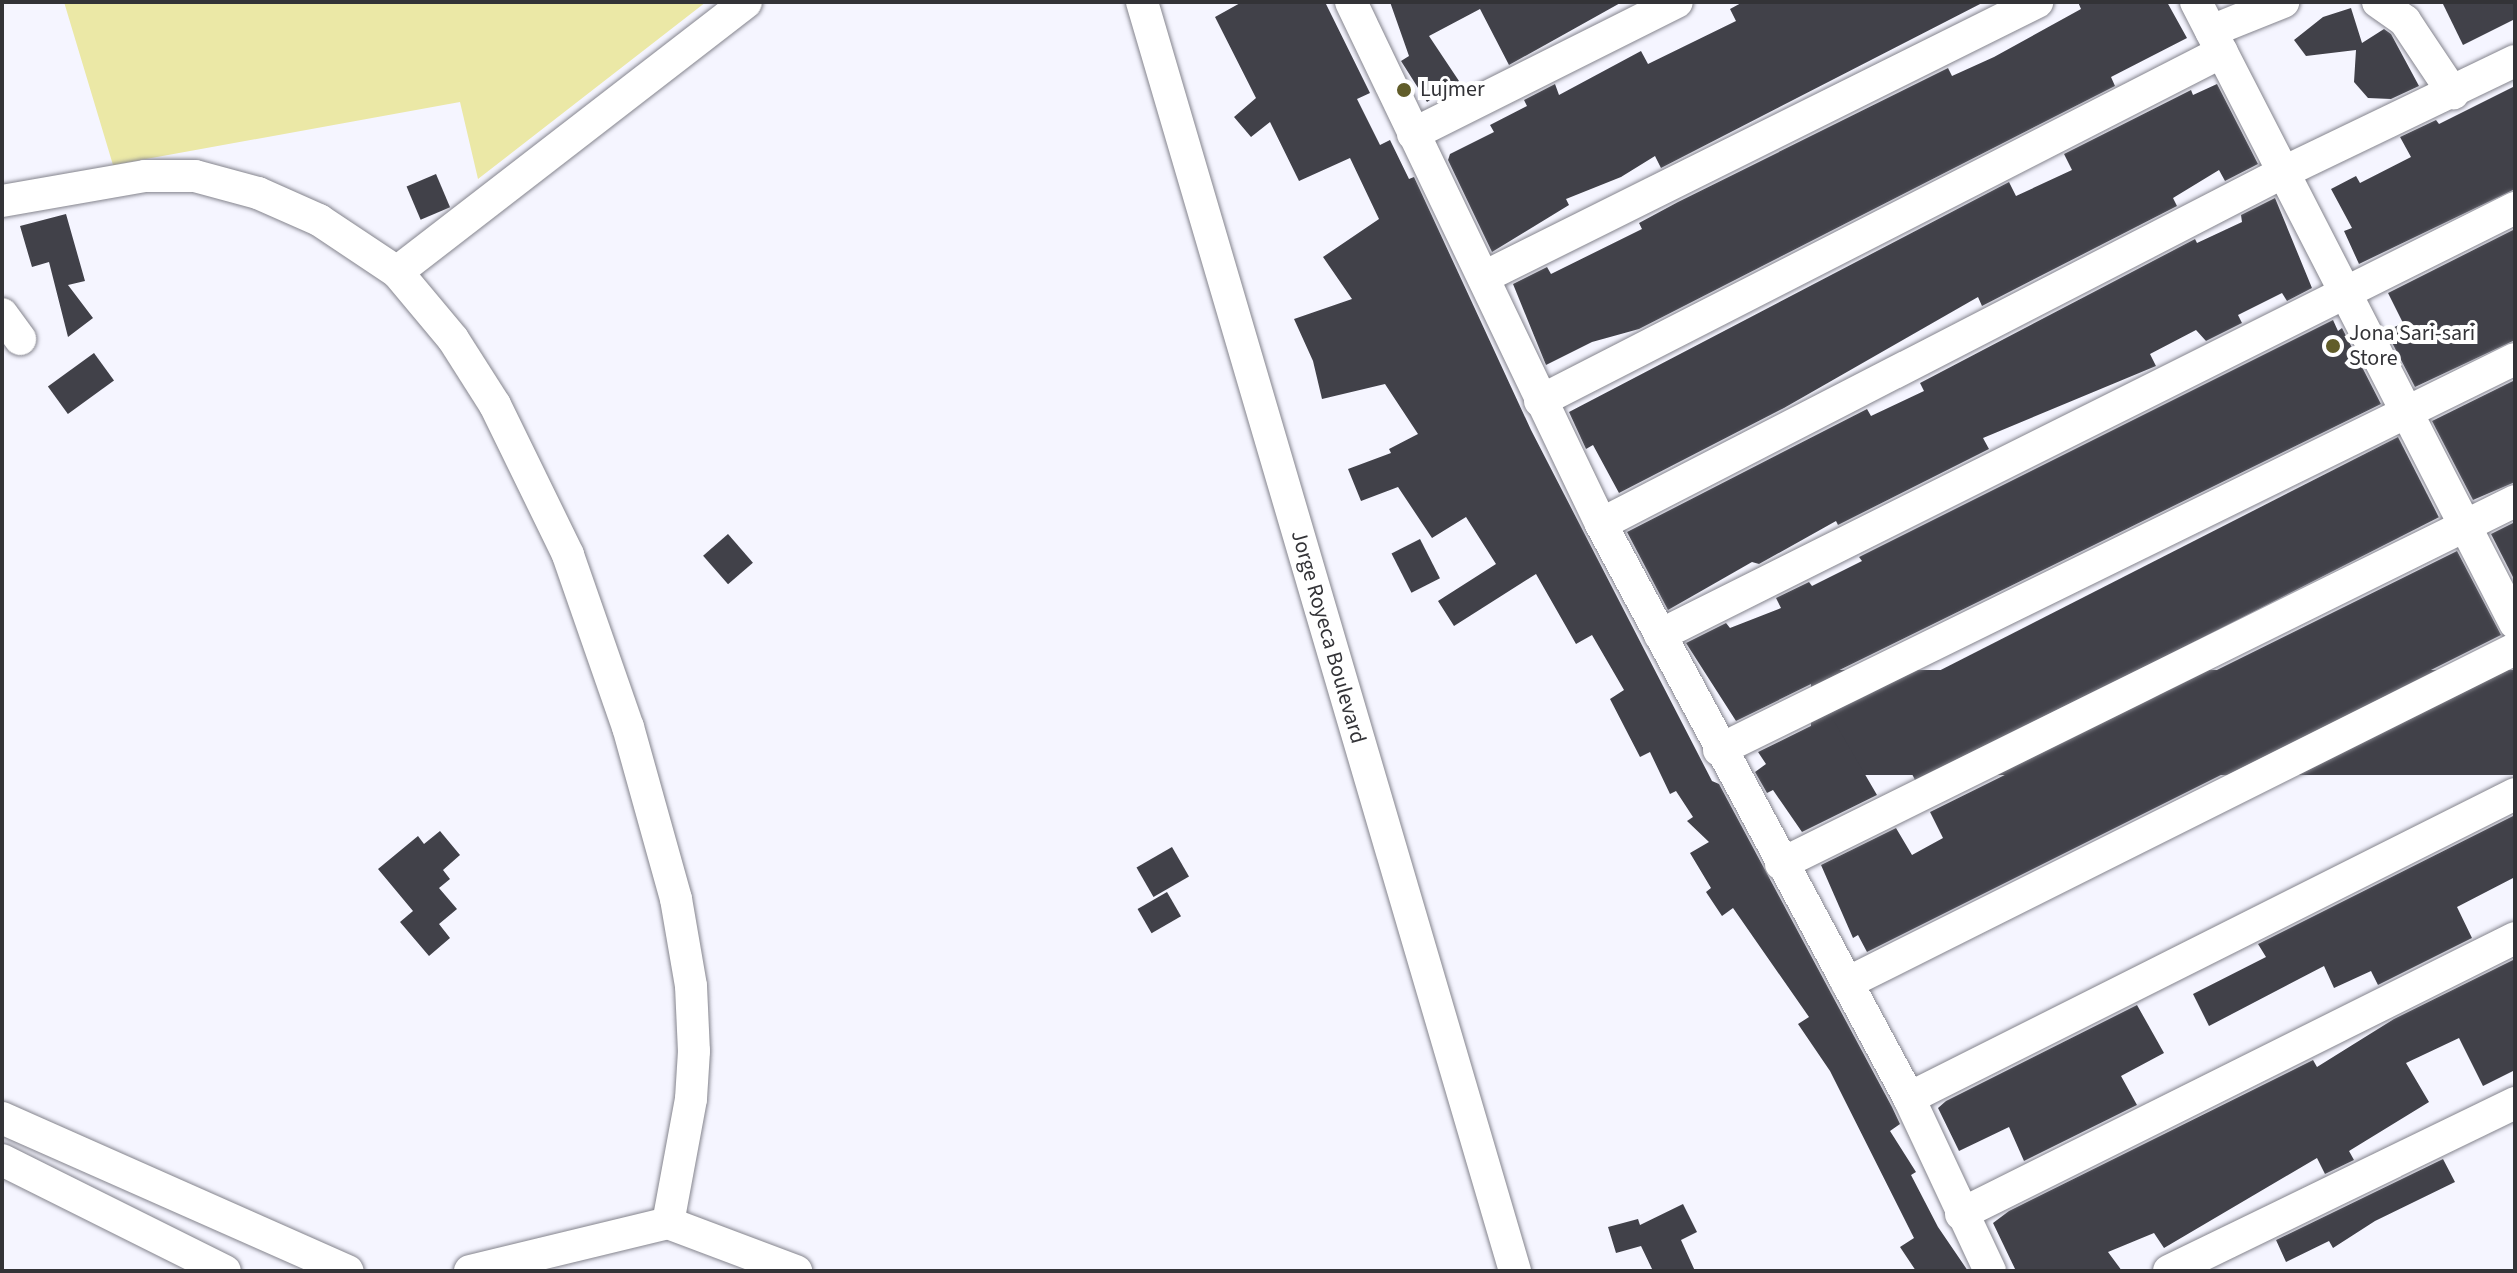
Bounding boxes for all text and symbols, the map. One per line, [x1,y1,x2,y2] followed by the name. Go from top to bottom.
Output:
[1420,77,1485,103] place label: Lujmer
[1395,81,1413,99] marker: Lujmer
[2349,320,2475,372] place label: Jona Sari-sari Store
[2324,337,2342,355] marker: Jona Sari-sari Store
[1285,527,1371,747] street label: Jorge Royeca Boulevard

